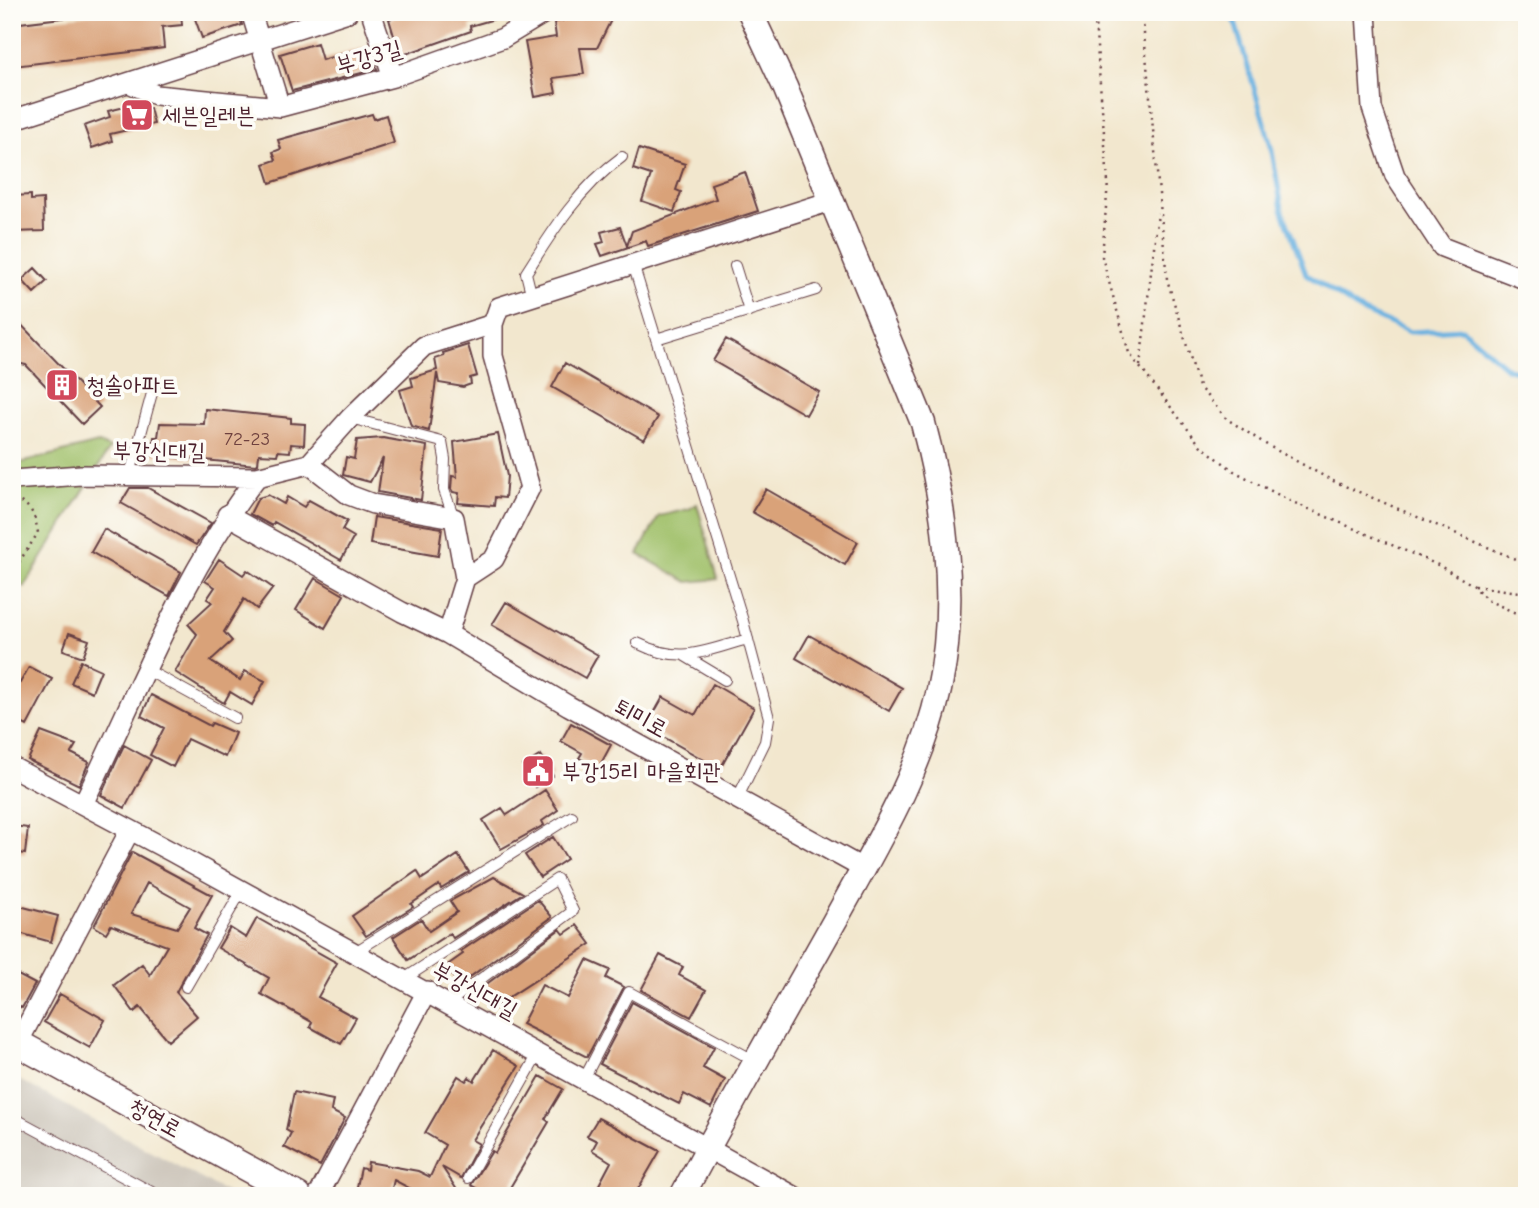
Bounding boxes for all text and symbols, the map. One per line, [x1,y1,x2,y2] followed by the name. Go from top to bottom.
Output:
[333,35,405,79] street label: 부강3길
[118,96,156,134] supermarket icon: 세븐일레븐
[162,102,255,129] place label: 세븐일레븐
[43,366,81,404] building icon: 청솔아파트
[86,372,179,399] place label: 청솔아파트
[224,428,270,450] house number: 72-23
[112,437,206,465] street label: 부강신대길
[610,693,672,743] street label: 퇴미로
[519,752,557,790] public building icon: 부강15리 마을회관
[562,758,721,785] place label: 부강15리 마을회관
[428,956,522,1024] street label: 부강신대길
[124,1093,186,1143] street label: 청연로

